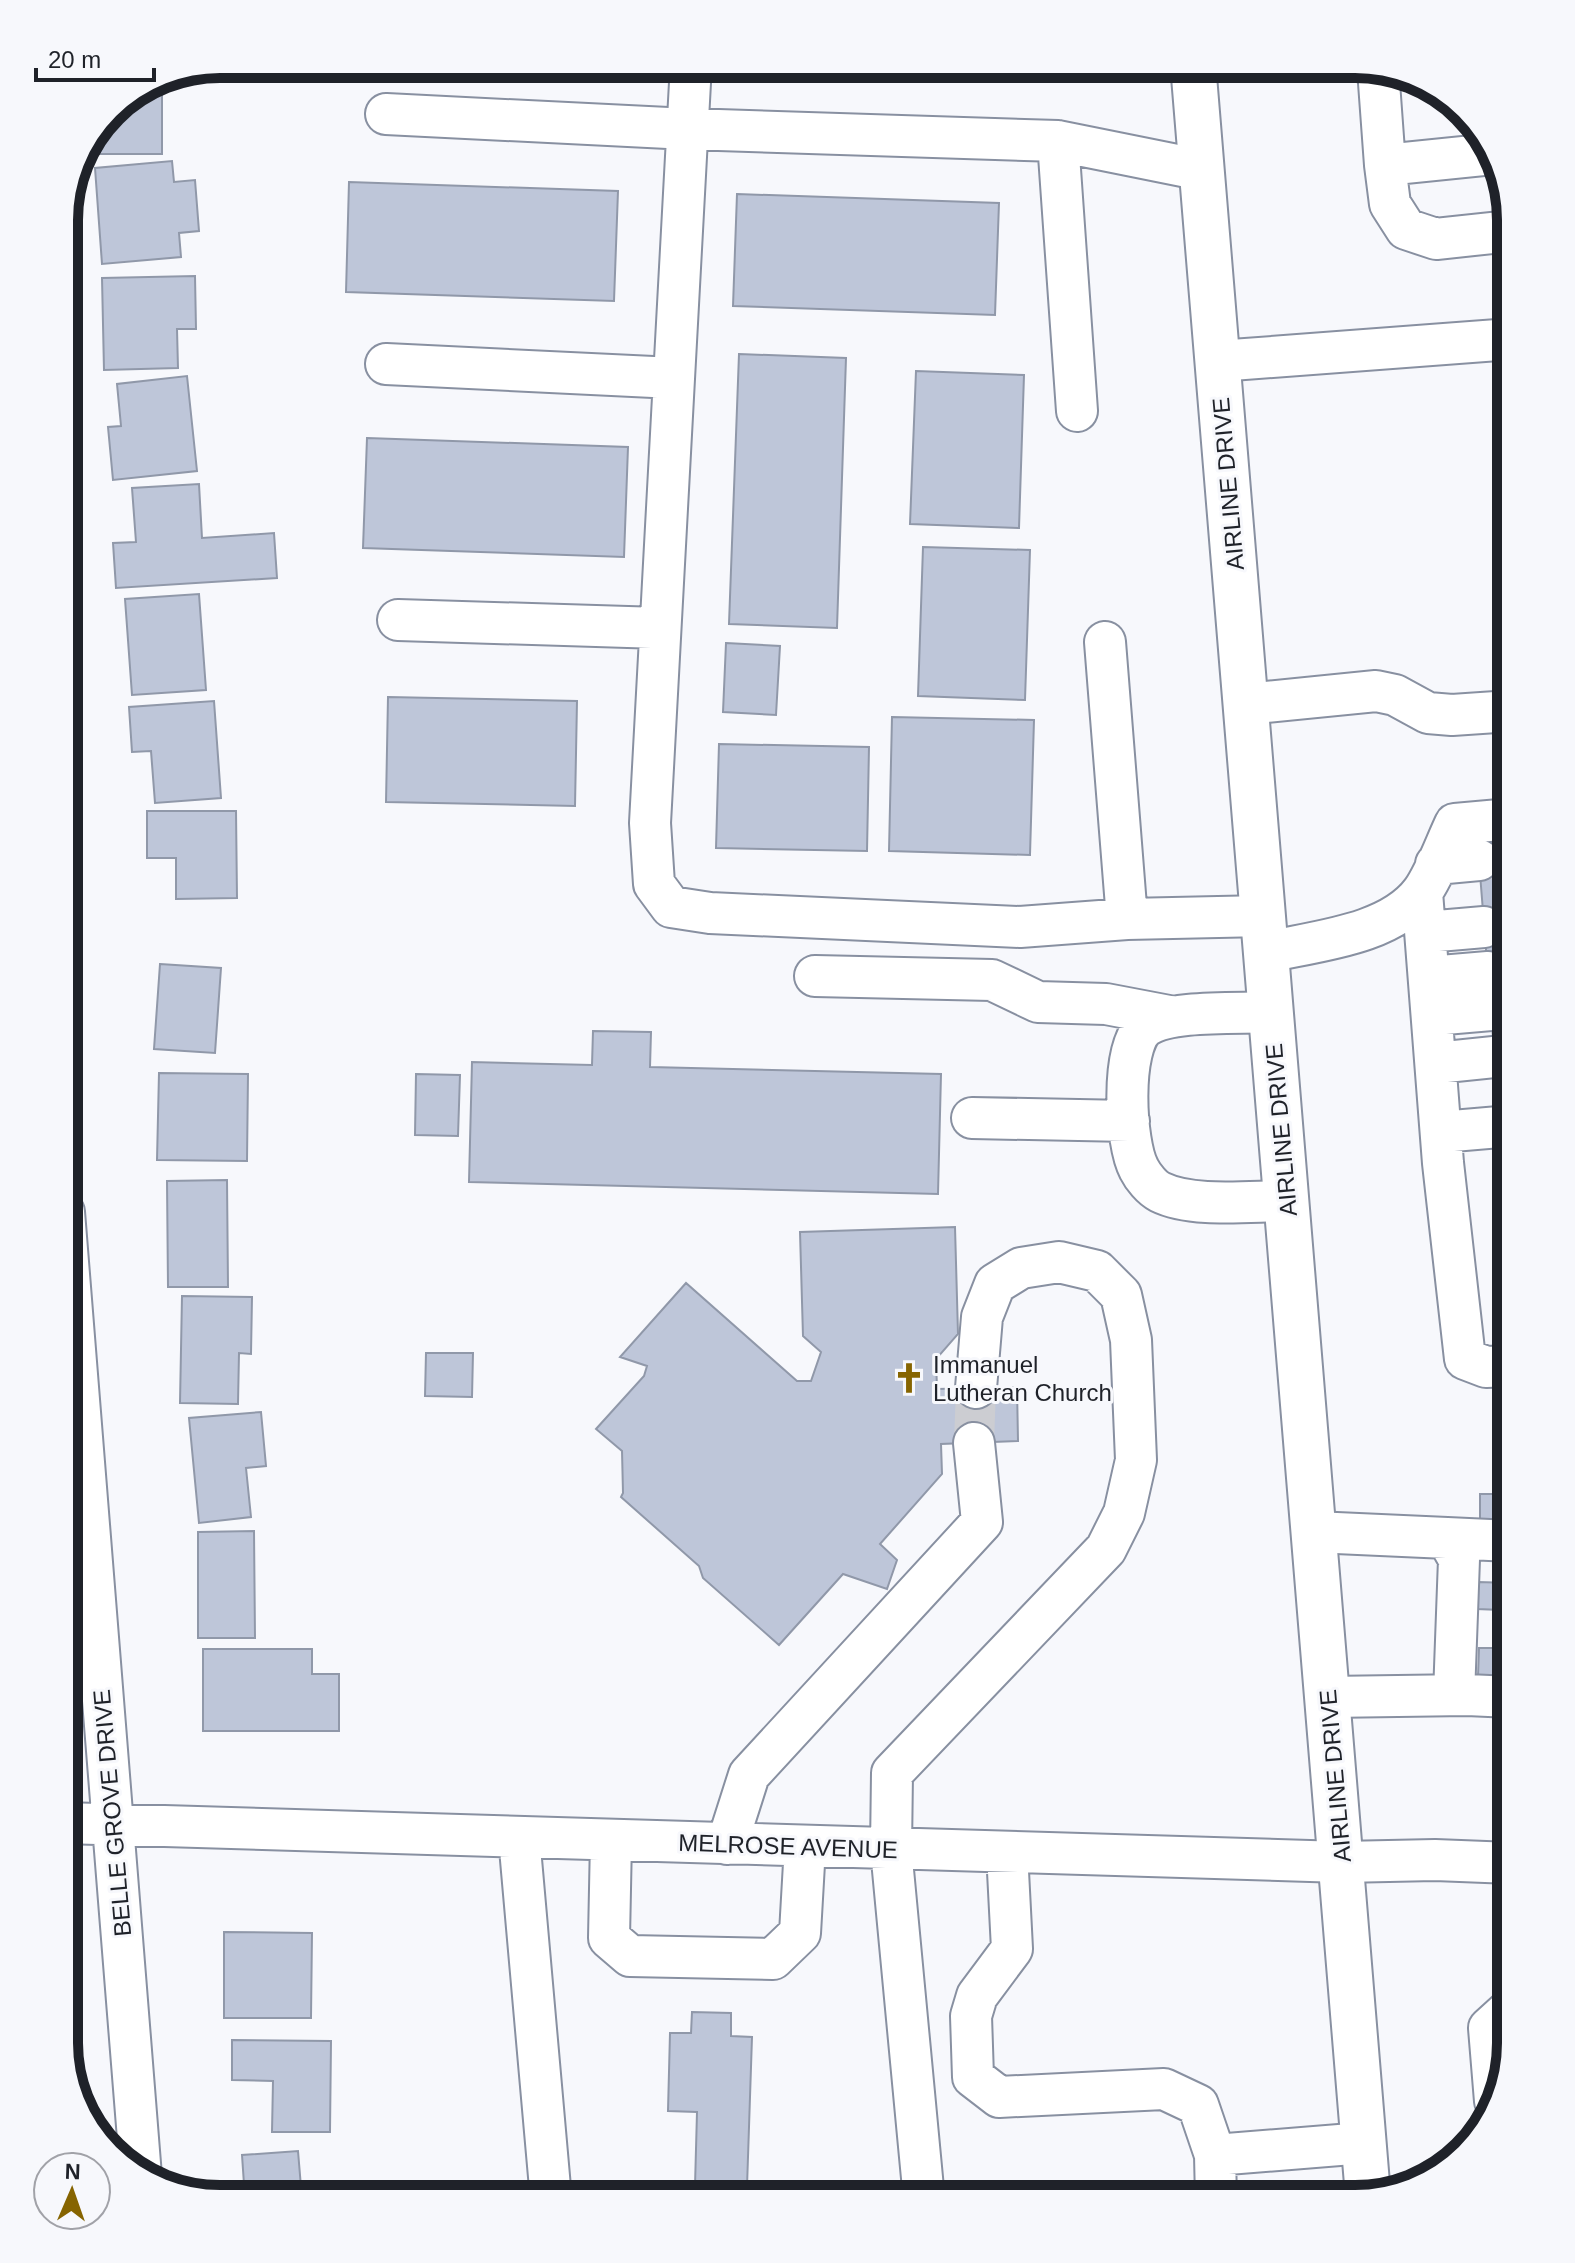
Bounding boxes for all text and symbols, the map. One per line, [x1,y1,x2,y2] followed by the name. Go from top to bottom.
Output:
[36,32,154,82] scale bar
[48,46,101,73] text: 20 m
[1207,396,1249,572] street label: AIRLINE DRIVE
[1260,1042,1302,1218] street label: AIRLINE DRIVE
[933,1351,1112,1406] place label: Immanuel Lutheran Church
[892,1361,926,1395] church icon: Immanuel Lutheran Church
[88,1688,136,1938] street label: BELLE GROVE DRIVE
[1314,1688,1356,1864] street label: AIRLINE DRIVE
[678,1829,898,1863] street label: MELROSE AVENUE
[32,2151,112,2231] north arrow
[64,2159,81,2184] text: N

